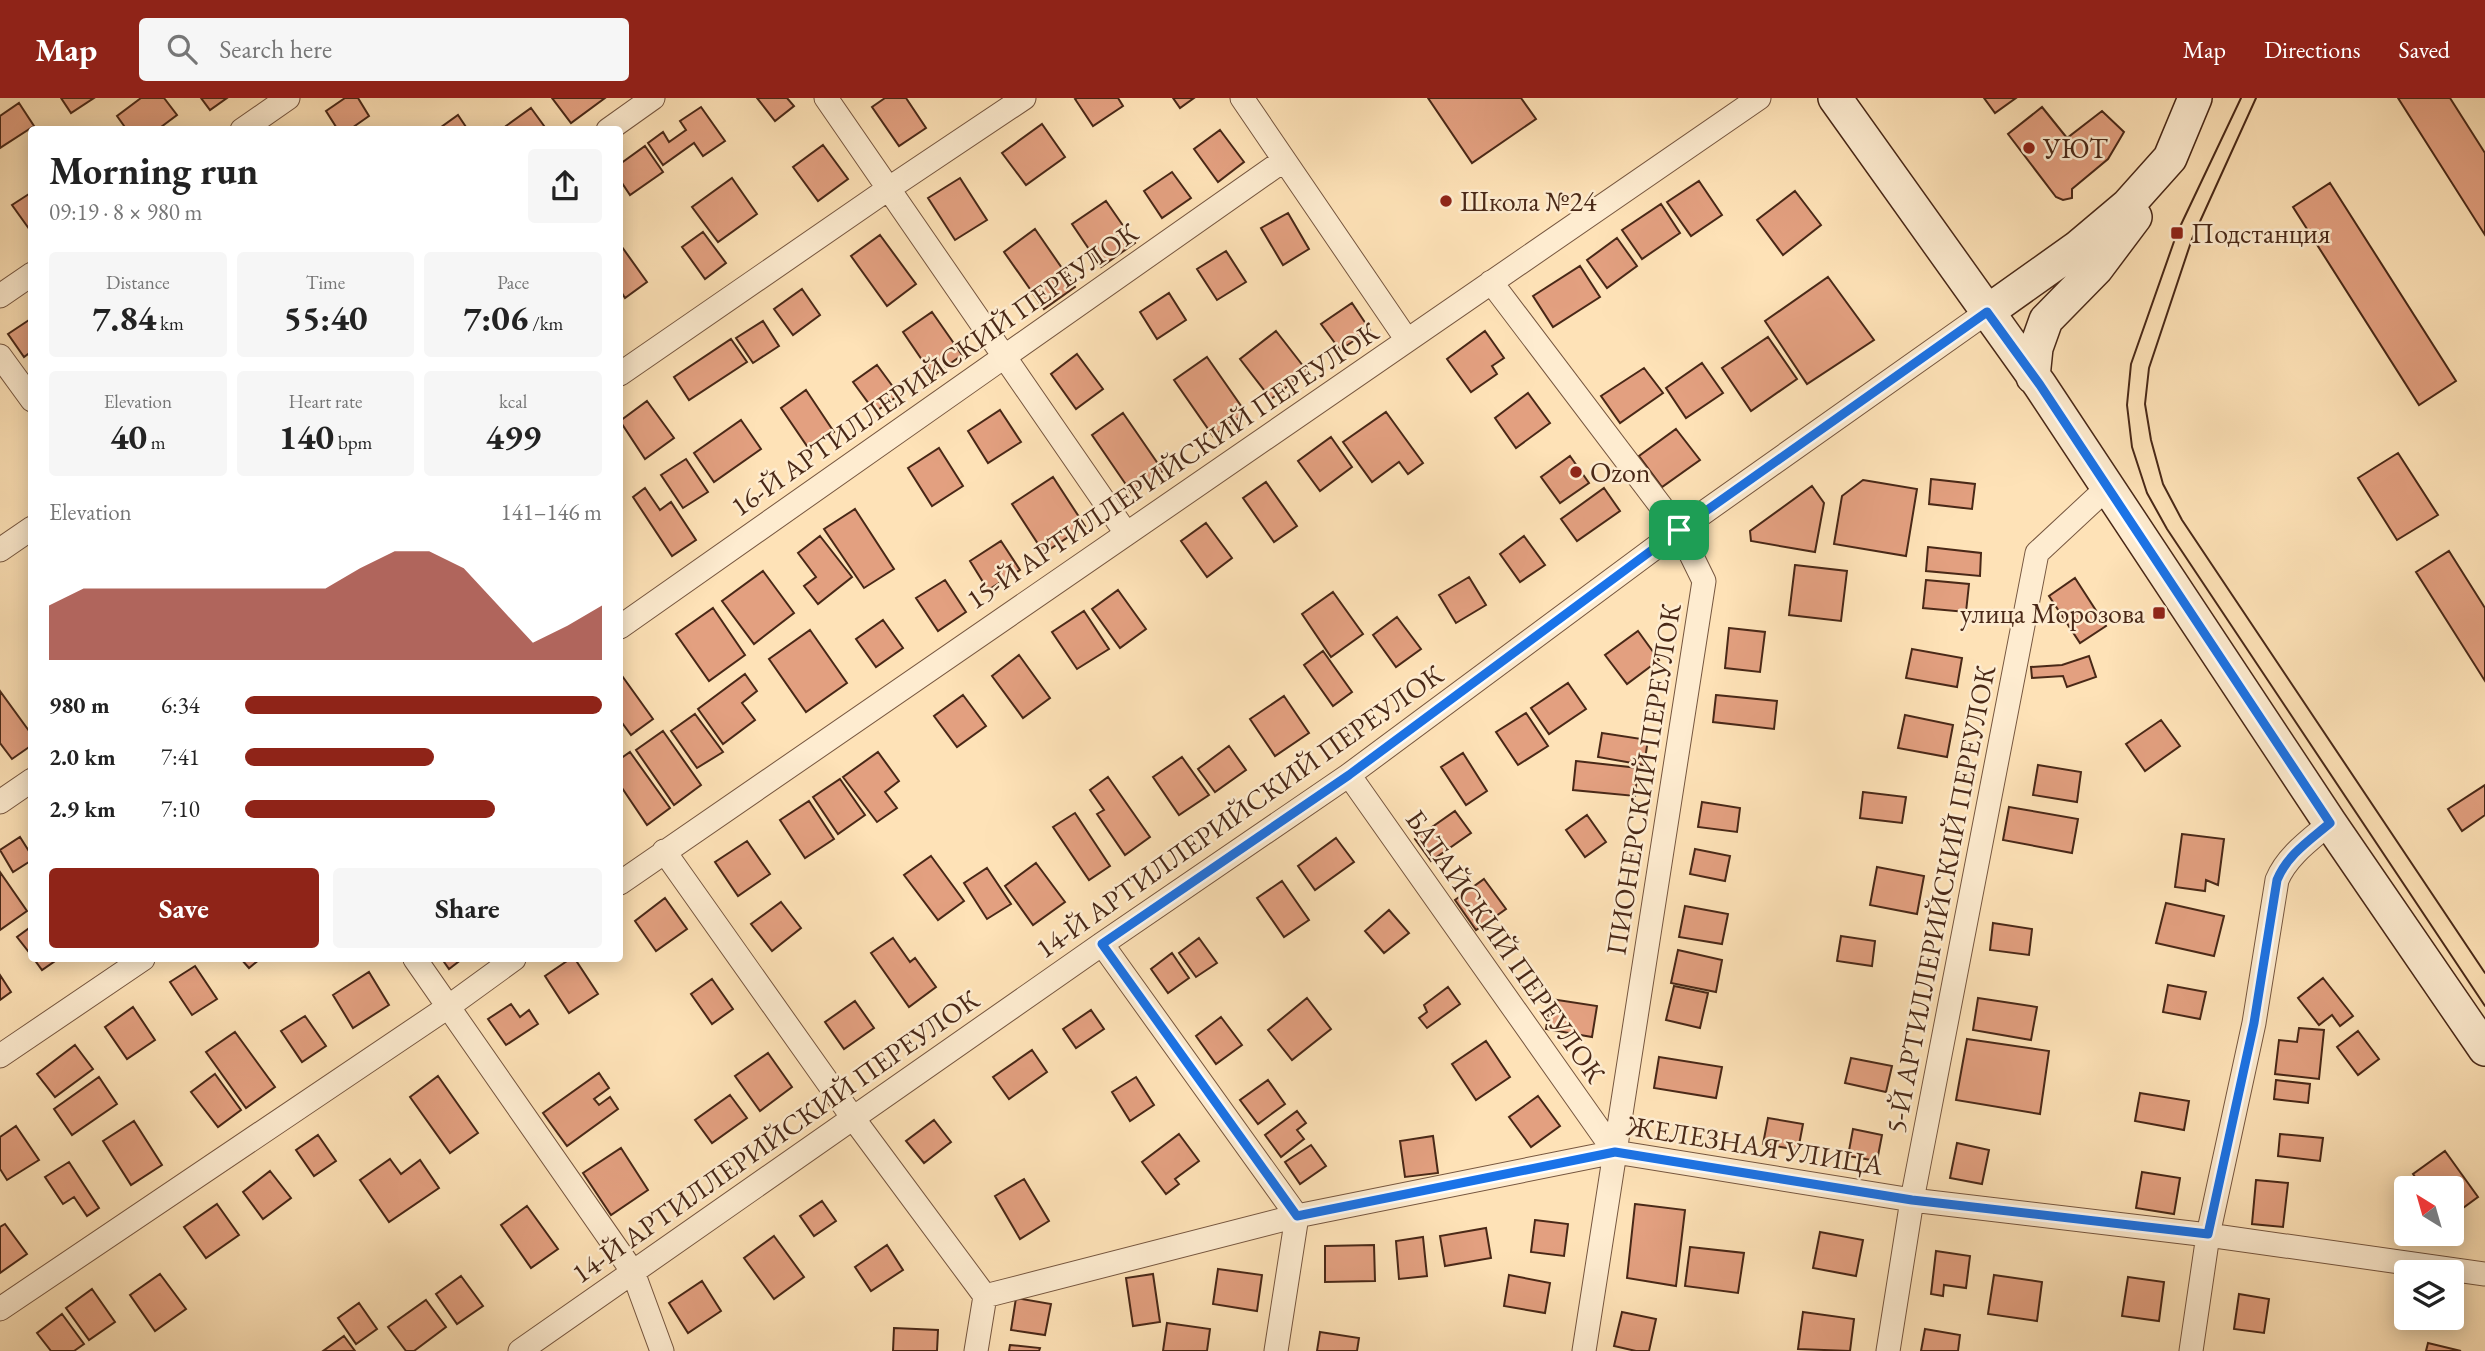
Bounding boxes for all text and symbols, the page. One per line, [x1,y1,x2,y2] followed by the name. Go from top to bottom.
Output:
[139,18,629,81] search box
[35,28,97,71] text: Map
[163,30,201,68] icon: search
[219,32,332,66] text: Search here
[2183,34,2226,65] text: Map
[2264,34,2361,65] text: Directions
[2399,34,2450,65] text: Saved
[2042,130,2108,166] place label: УЮТ
[2021,140,2037,156] marker: УЮТ
[49,146,258,195] text: Morning run
[528,149,602,223] button: share
[1460,183,1597,219] place label: Школа №24
[1438,193,1454,209] marker: Школа №24
[49,197,202,227] text: 09:19 · 8 × 980 m
[723,214,1145,524] street label: 16-Й АРТИЛЛЕРИЙСКИЙ ПЕРЕУЛОК
[2191,215,2330,251] place label: Подстанция
[2169,225,2185,241] marker: Подстанция
[106,270,170,295] text: Distance
[306,270,345,295] text: Time
[497,270,529,295] text: Pace
[92,295,156,340] text: 7.84
[284,295,367,340] text: 55:40
[463,295,528,340] text: 7:06
[156,311,184,336] text: km
[528,311,563,336] text: /km
[959,313,1385,617] street label: 15-Й АРТИЛЛЕРИЙСКИЙ ПЕРЕУЛОК
[104,389,172,414] text: Elevation
[289,389,362,414] text: Heart rate
[499,389,527,414] text: kcal
[110,414,147,459] text: 40
[279,414,334,459] text: 140
[485,414,541,459] text: 499
[147,430,166,455] text: m
[334,430,372,455] text: bpm
[1590,454,1651,490] place label: Ozon
[1568,464,1584,480] marker: Ozon
[49,497,132,527] text: Elevation
[501,497,602,527] text: 141–146 m
[1649,500,1709,560] pin
[1660,511,1698,549] icon: arrive
[1960,595,2146,631] place label: улица Морозова
[1597,600,1689,958] street label: ПИОНЕРСКИЙ ПЕРЕУЛОК
[2151,605,2167,621] marker: улица Морозова
[1028,656,1450,966] street label: 14-Й АРТИЛЛЕРИЙСКИЙ ПЕРЕУЛОК
[1877,661,2003,1136] street label: 5-Й АРТИЛЛЕРИЙСКИЙ ПЕРЕУЛОК
[49,690,110,720] text: 980 m
[161,690,200,720] text: 6:34
[49,742,116,772] text: 2.0 km
[161,742,200,772] text: 7:41
[49,794,116,824] text: 2.9 km
[161,794,200,824] text: 7:10
[1398,802,1614,1090] street label: БАТАЙСКИЙ ПЕРЕУЛОК
[49,868,319,948] button: Save
[333,868,602,948] button: Share
[564,981,986,1291] street label: 14-Й АРТИЛЛЕРИЙСКИЙ ПЕРЕУЛОК
[1623,1107,1886,1183] street label: ЖЕЛЕЗНАЯ УЛИЦА
[2394,1176,2464,1246] north arrow
[2394,1176,2464,1330] map controls
[2394,1260,2464,1330] button: layers

